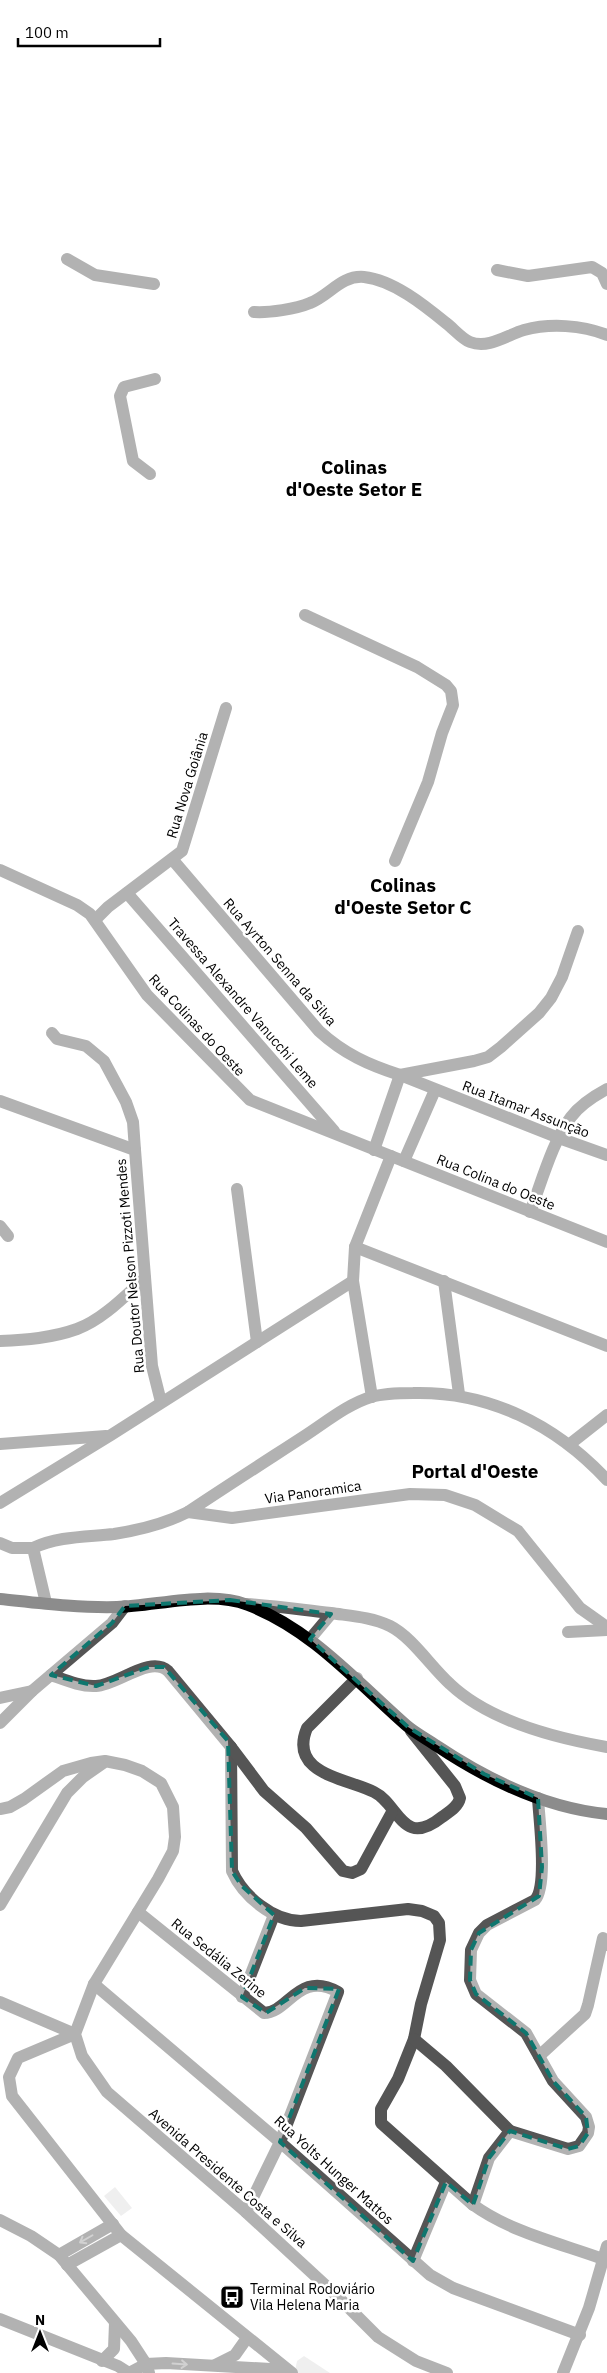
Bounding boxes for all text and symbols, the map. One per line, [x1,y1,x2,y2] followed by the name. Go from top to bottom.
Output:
[18,15,160,47] scale bar
[25,23,69,42] text: 100 m
[286,455,422,501] district label: Colinas d'Oeste Setor E
[162,729,212,840] street label: Rua Nova Goiânia
[334,873,472,919] district label: Colinas d'Oeste Setor C
[220,894,341,1030] street label: Rua Ayrton Senna da Silva
[164,914,322,1092] street label: Travessa Alexandre Vanucchi Leme
[145,970,249,1080] street label: Rua Colinas do Oeste
[460,1076,592,1142] street label: Rua Itamar Assunção
[434,1150,558,1214] street label: Rua Colina do Oeste
[112,1158,148,1374] street label: Rua Doutor Nelson Pizzoti Mendes
[412,1459,538,1483] district label: Portal d'Oeste
[264,1476,363,1508] street label: Via Panoramica
[168,1914,270,2002] street label: Rua Sedália Zerine
[145,2104,311,2252] street label: Avenida Presidente Costa e Silva
[271,2112,397,2228] street label: Rua Yolts Hunger Mattos
[79,2235,94,2245] one-way arrow
[250,2280,375,2314] place label: Terminal Rodoviário Vila Helena Maria
[219,2284,245,2310] bus stop icon: Terminal Rodoviário Vila Helena Maria
[15,2308,65,2358] north arrow
[35,2311,45,2329] text: N
[171,2359,187,2368] one-way arrow

